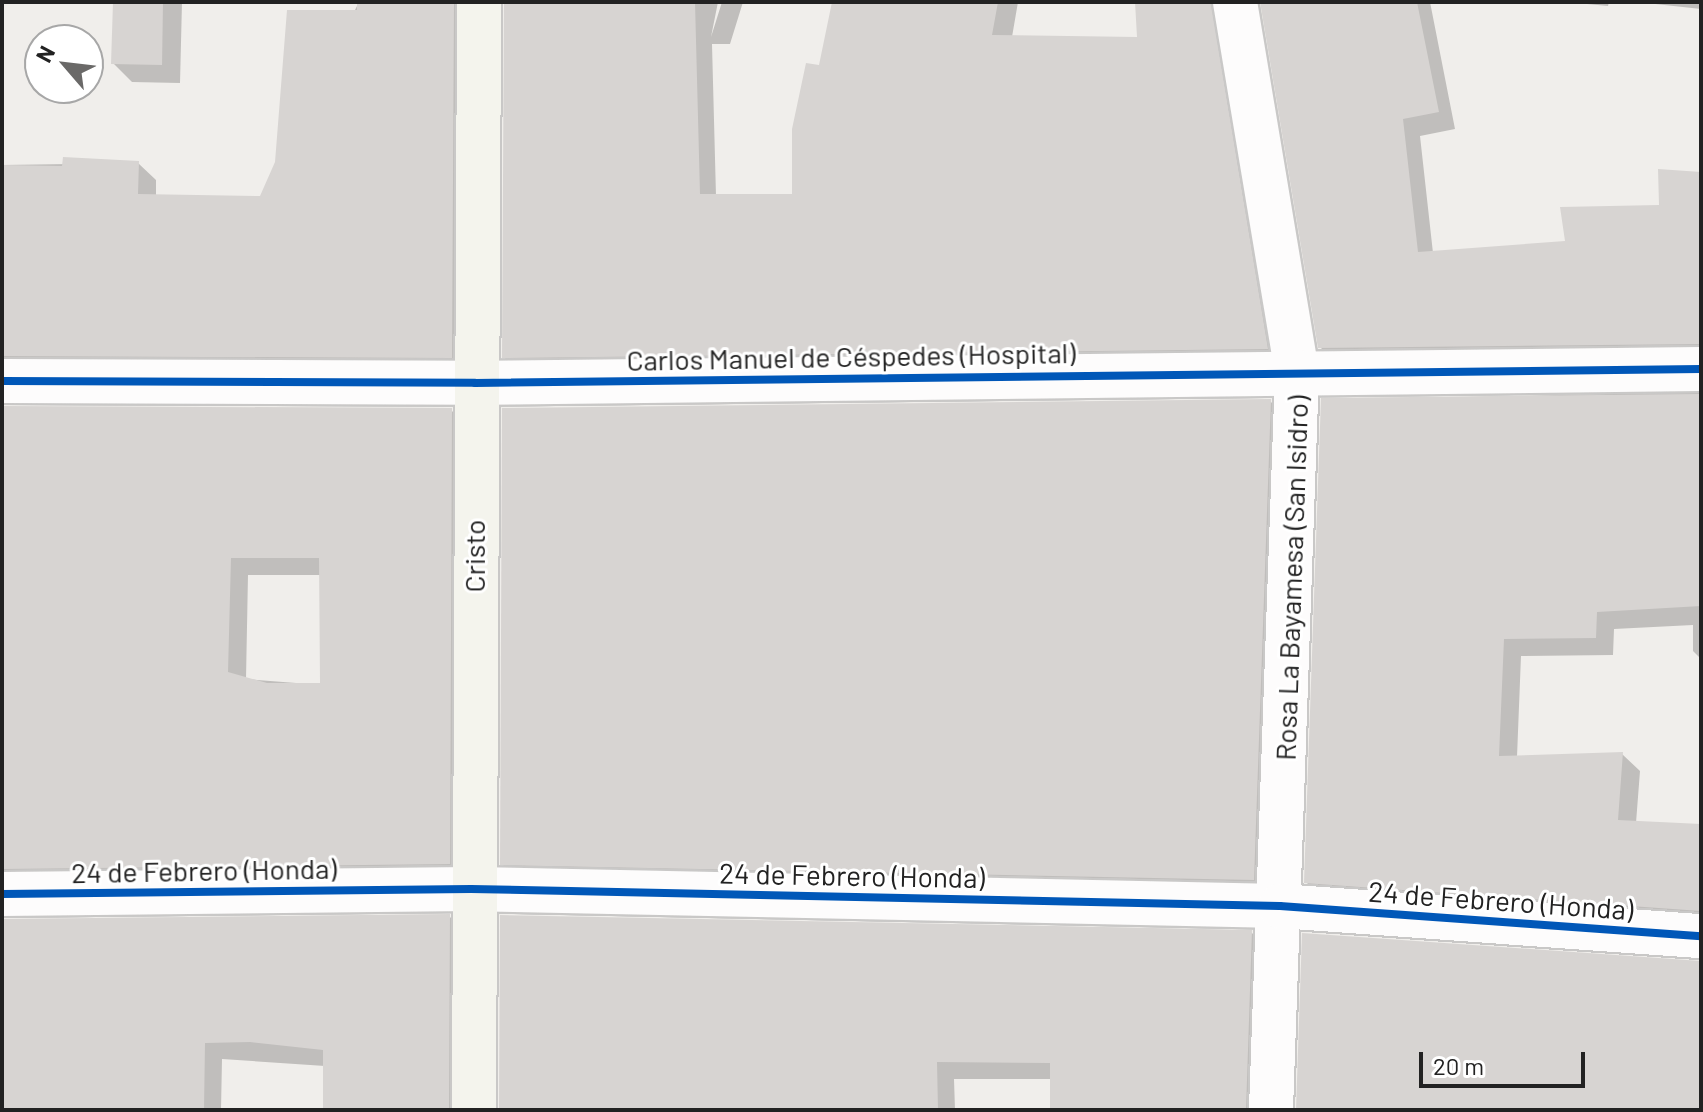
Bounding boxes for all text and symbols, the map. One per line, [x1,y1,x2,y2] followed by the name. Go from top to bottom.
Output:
[24,24,104,104] north arrow
[30,41,59,66] text: N
[626,335,1076,377] street label: Carlos Manuel de Céspedes (Hospital)
[1268,395,1314,761] street label: Rosa La Bayamesa (San Isidro)
[457,520,491,592] street label: Cristo
[71,851,337,889] street label: 24 de Febrero (Honda)
[719,856,985,894] street label: 24 de Febrero (Honda)
[1367,874,1635,926] street label: 24 de Febrero (Honda)
[1423,1036,1589,1086] scale bar
[1433,1051,1484,1080] text: 20 m

